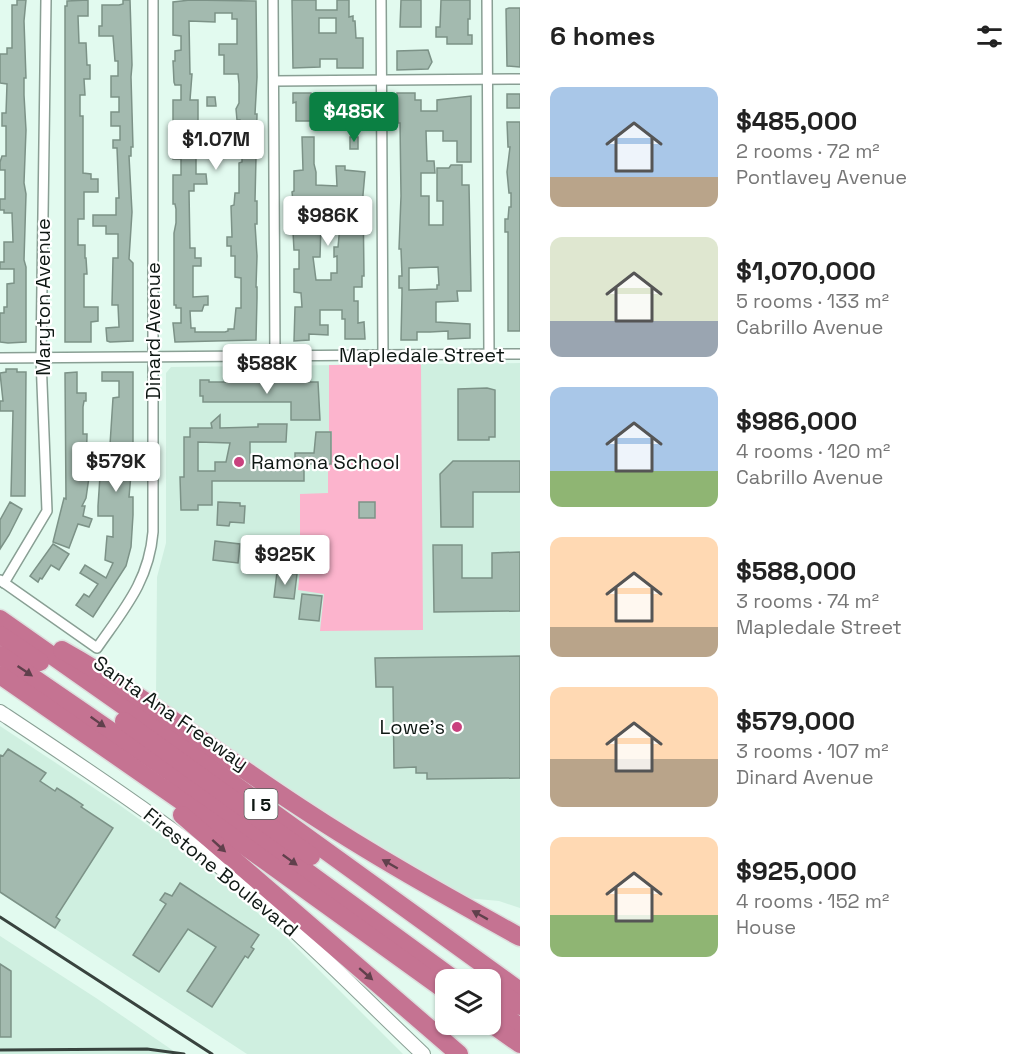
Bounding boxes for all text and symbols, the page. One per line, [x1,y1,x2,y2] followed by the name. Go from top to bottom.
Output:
[550,19,655,53] text: 6 homes
[973,20,1006,53] icon: filters
[312,92,396,143] pin: $485K
[323,98,385,124] text: $485K
[736,104,857,138] text: $485,000
[598,111,670,183] icon: home
[167,120,265,171] pin: $1.07M
[182,126,250,152] text: $1.07M
[736,138,880,164] text: 2 rooms · 72 m²
[736,164,907,190] text: Pontlavey Avenue
[286,196,370,247] pin: $986K
[297,202,359,228] text: $986K
[30,218,56,376] street label: Maryton Avenue
[736,254,876,288] text: $1,070,000
[598,261,670,333] icon: home
[140,262,166,400] street label: Dinard Avenue
[736,288,889,314] text: 5 rooms · 133 m²
[736,314,883,340] text: Cabrillo Avenue
[339,342,505,368] street label: Mapledale Street
[225,344,309,395] pin: $588K
[237,350,297,376] text: $588K
[736,404,857,438] text: $986,000
[598,411,670,483] icon: home
[736,438,890,464] text: 4 rooms · 120 m²
[74,442,158,493] pin: $579K
[86,448,146,474] text: $579K
[251,449,400,475] place label: Ramona School
[232,455,246,469] marker: Ramona School
[736,464,883,490] text: Cabrillo Avenue
[243,535,327,586] pin: $925K
[255,541,315,567] text: $925K
[736,554,856,588] text: $588,000
[598,561,670,633] icon: home
[736,588,879,614] text: 3 rooms · 74 m²
[736,614,902,640] text: Mapledale Street
[88,650,254,776] street label: Santa Ana Freeway
[17,666,33,677] one-way arrow
[736,704,855,738] text: $579,000
[598,711,670,783] icon: home
[379,714,445,740] place label: Lowe's
[89,716,105,728] one-way arrow
[450,720,464,734] marker: Lowe's
[736,738,889,764] text: 3 rooms · 107 m²
[736,764,874,790] text: Dinard Avenue
[244,789,278,819] road number: I 5
[138,802,304,942] street label: Firestone Boulevard
[211,839,226,853] one-way arrow
[282,854,298,866] one-way arrow
[736,854,857,888] text: $925,000
[382,859,398,870] one-way arrow
[598,861,670,933] icon: home
[736,888,889,914] text: 4 rooms · 152 m²
[472,911,489,921] one-way arrow
[736,914,796,940] text: House
[358,967,373,980] one-way arrow
[435,969,501,1035] map controls
[435,969,501,1035] button: layers

